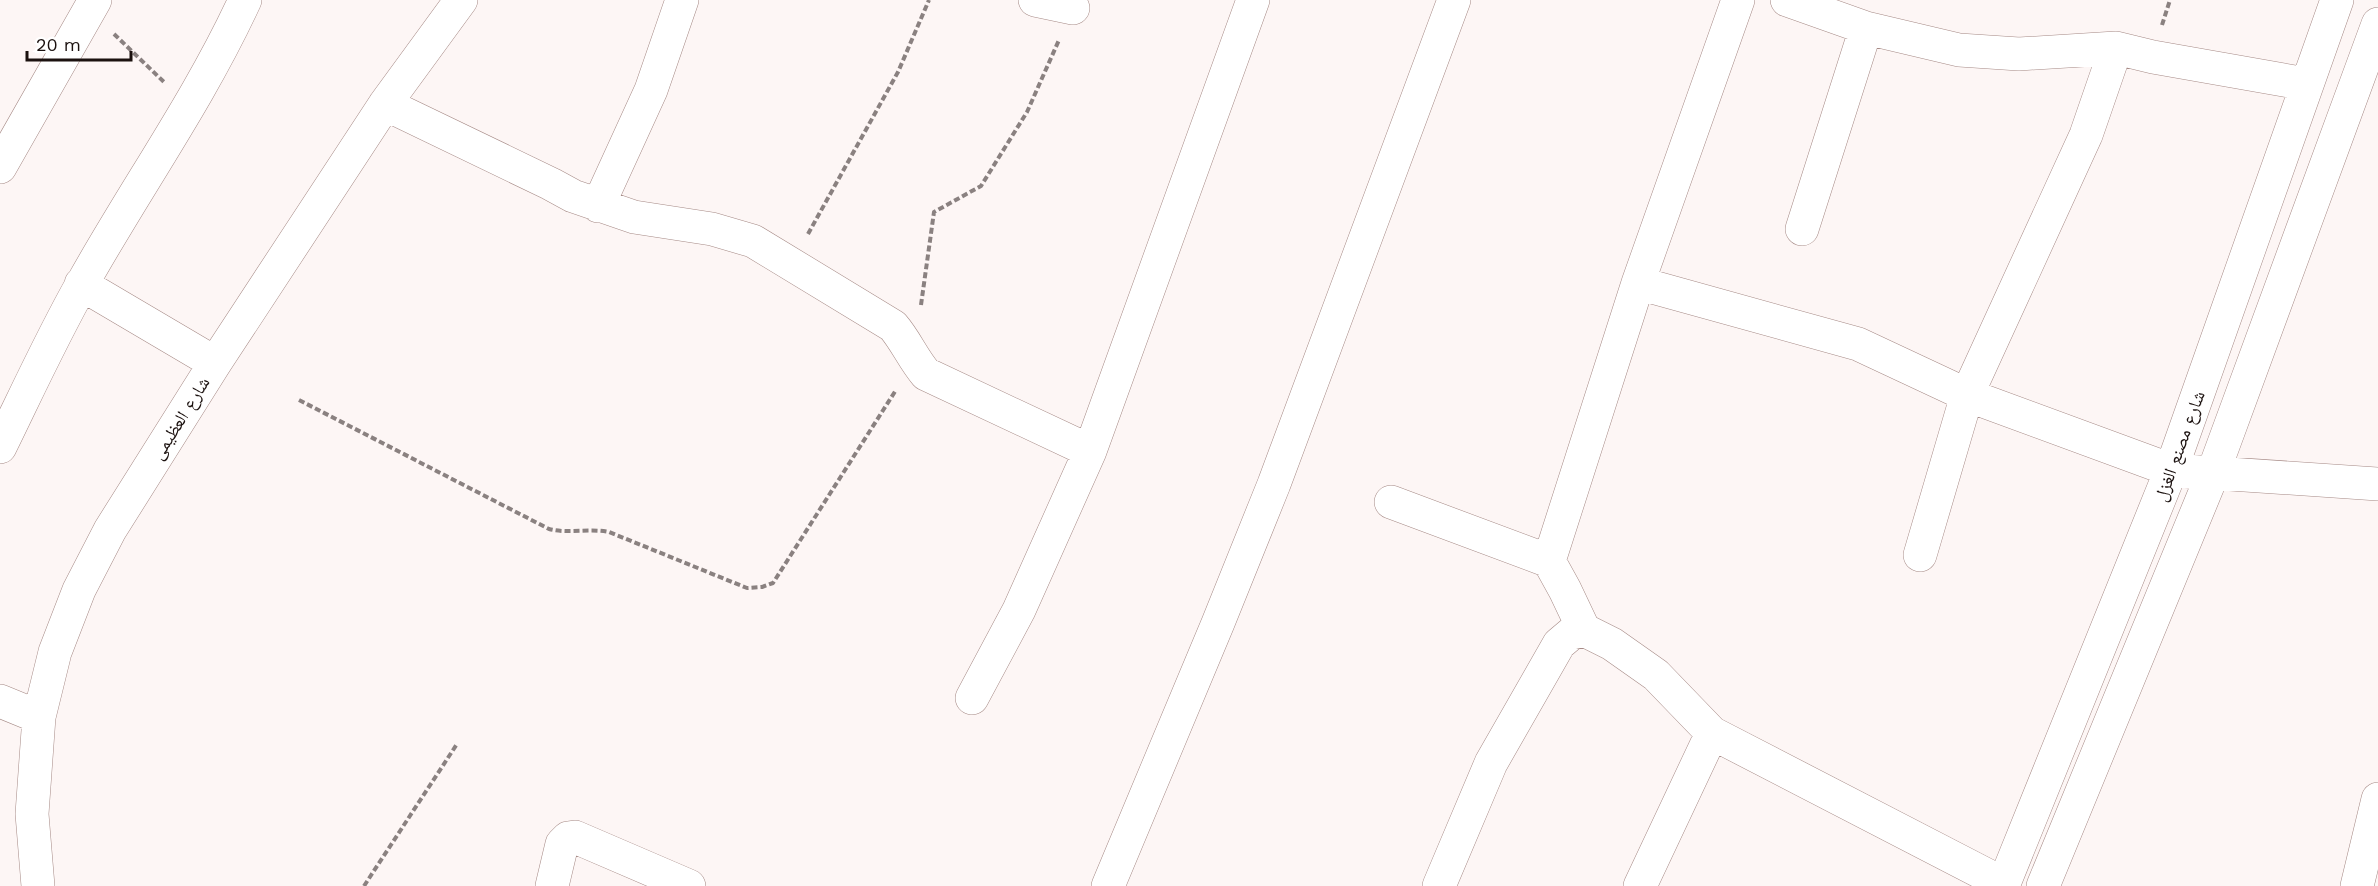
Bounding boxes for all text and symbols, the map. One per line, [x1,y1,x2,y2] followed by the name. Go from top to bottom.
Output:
[27,24,130,62] scale bar
[36,34,81,55] text: 20 m
[146,373,215,464] street label: شارع العظيمى
[2149,388,2211,505] street label: شارع مصنع الغزل

